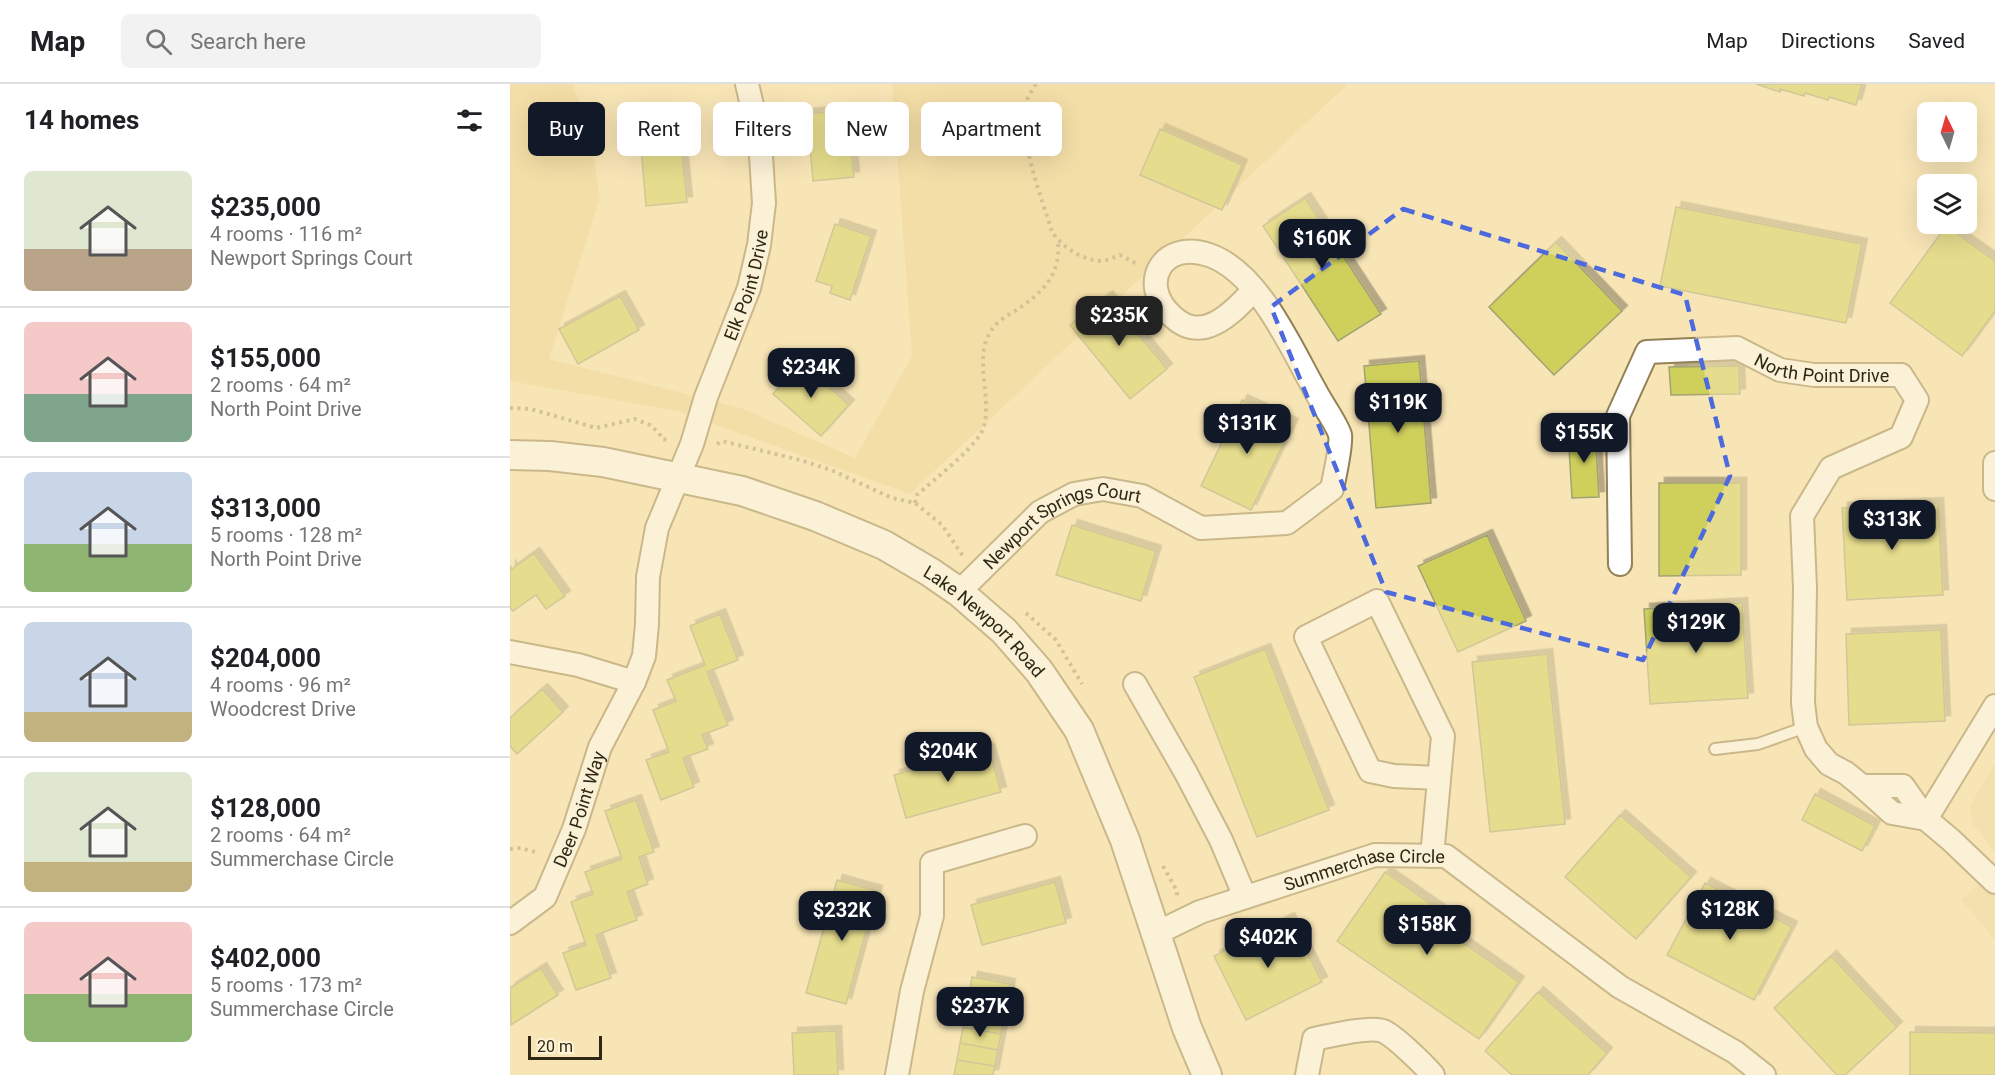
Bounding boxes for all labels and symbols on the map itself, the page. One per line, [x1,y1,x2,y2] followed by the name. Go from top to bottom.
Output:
[1917,102,1977,162] north arrow
[1280,219,1364,270] pin: $160K
[719,229,771,343] street label: Elk Point Drive
[1077,296,1161,347] pin: $235K
[769,348,853,399] pin: $234K
[1751,348,1889,386] street label: North Point Drive
[1356,383,1440,434] pin: $119K
[1205,404,1289,455] pin: $131K
[1542,413,1626,464] pin: $155K
[978,478,1143,573] street label: Newport Springs Court
[1850,500,1934,551] pin: $313K
[920,560,1049,681] street label: Lake Newport Road
[1654,603,1738,654] pin: $129K
[906,732,990,783] pin: $204K
[549,748,609,870] street label: Deer Point Way
[1281,845,1445,895] street label: Summerchase Circle
[1688,890,1772,941] pin: $128K
[800,891,884,942] pin: $232K
[1385,905,1469,956] pin: $158K
[1226,918,1310,969] pin: $402K
[938,987,1022,1038] pin: $237K
[528,1033,602,1060] scale bar

